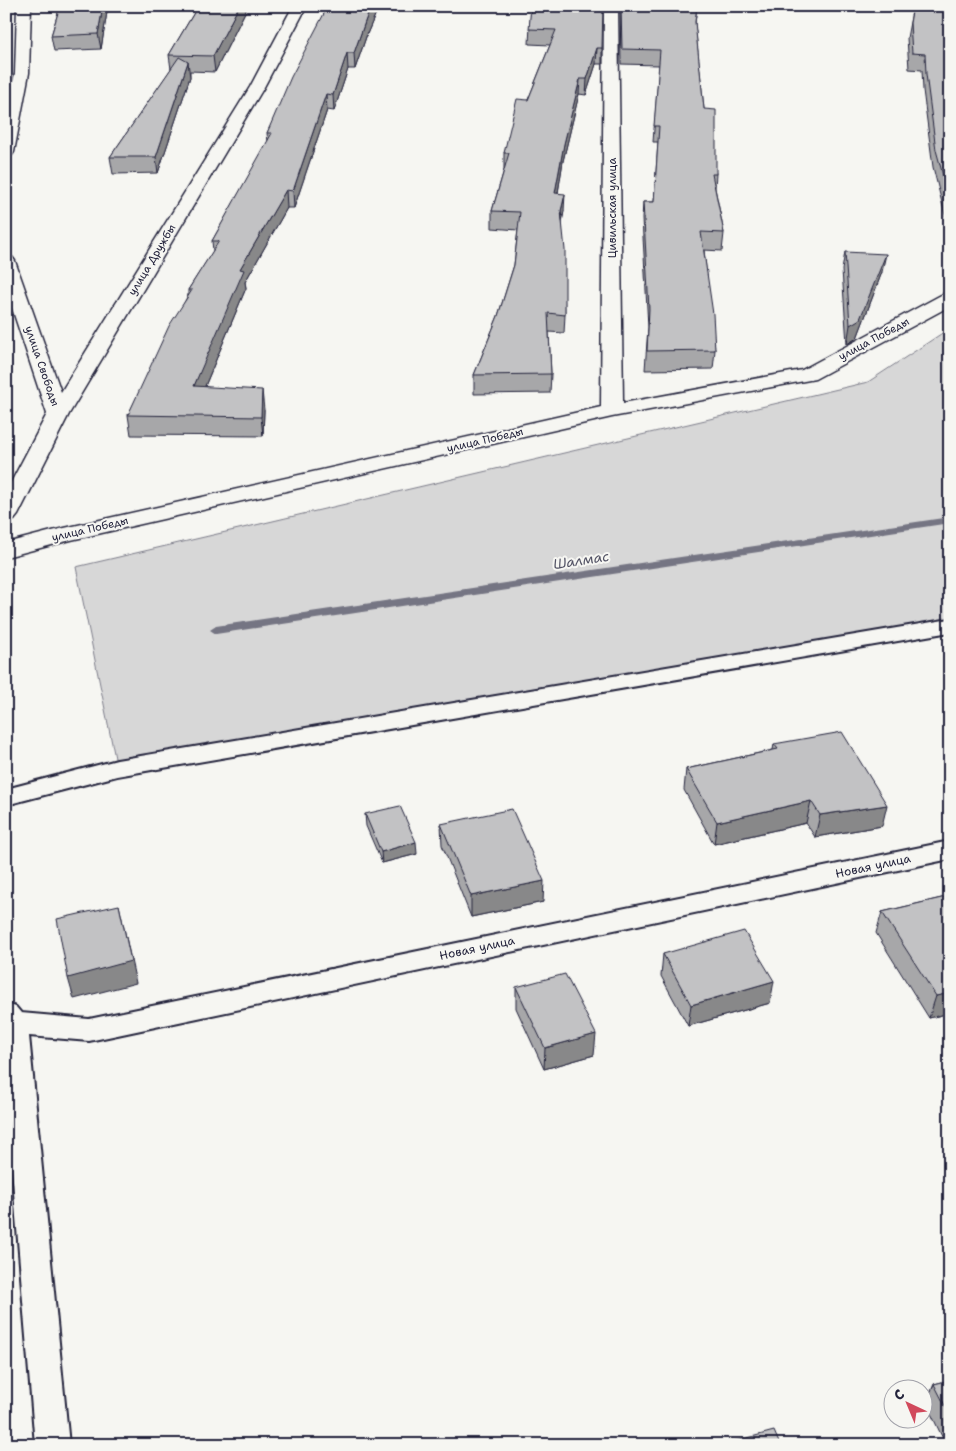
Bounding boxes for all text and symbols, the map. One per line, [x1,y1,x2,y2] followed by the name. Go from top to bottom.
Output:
[605,158,620,258] street label: Цивильская улица
[125,222,179,298] street label: улица Дружбы
[836,314,912,364] street label: улица Победы
[21,324,63,408] street label: улица Свободы
[445,424,525,456] street label: улица Победы
[50,513,130,545] street label: улица Победы
[552,547,610,573] water label: Шалмас
[834,850,913,882] street label: Новая улица
[438,932,517,964] street label: Новая улица
[884,1378,934,1428] north arrow
[890,1385,908,1404] text: С

